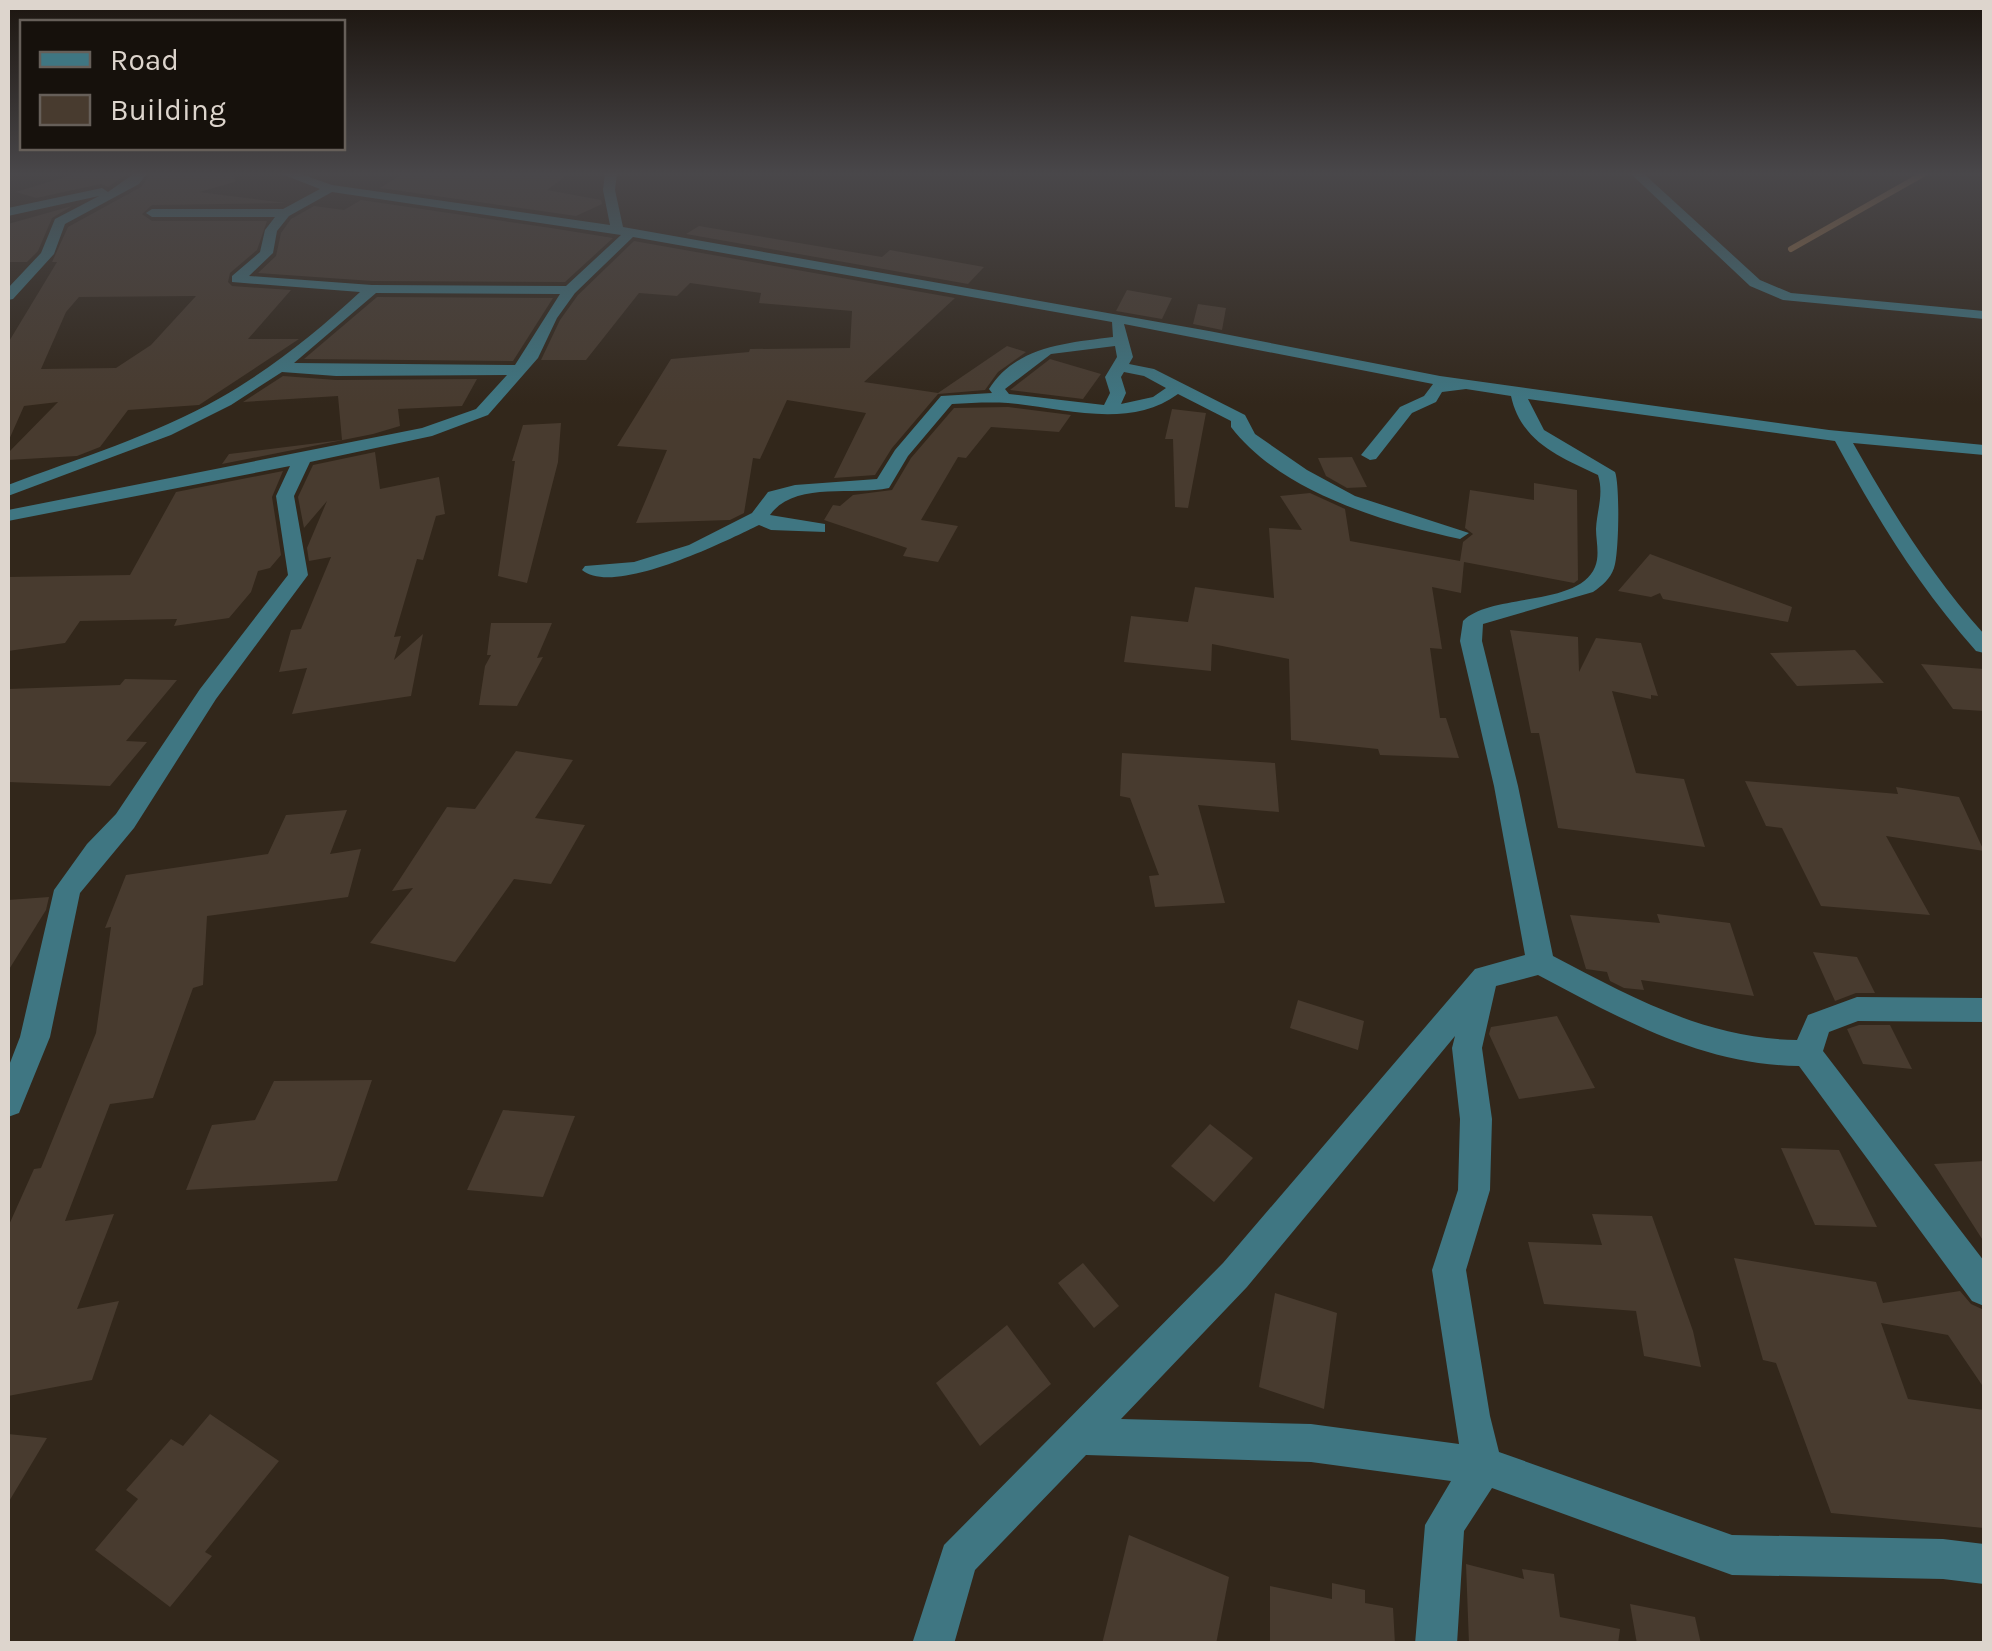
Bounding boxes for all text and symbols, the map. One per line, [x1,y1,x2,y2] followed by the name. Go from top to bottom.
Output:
[20,20,345,150] legend
[110,42,179,78] text: Road
[110,92,226,128] text: Building

